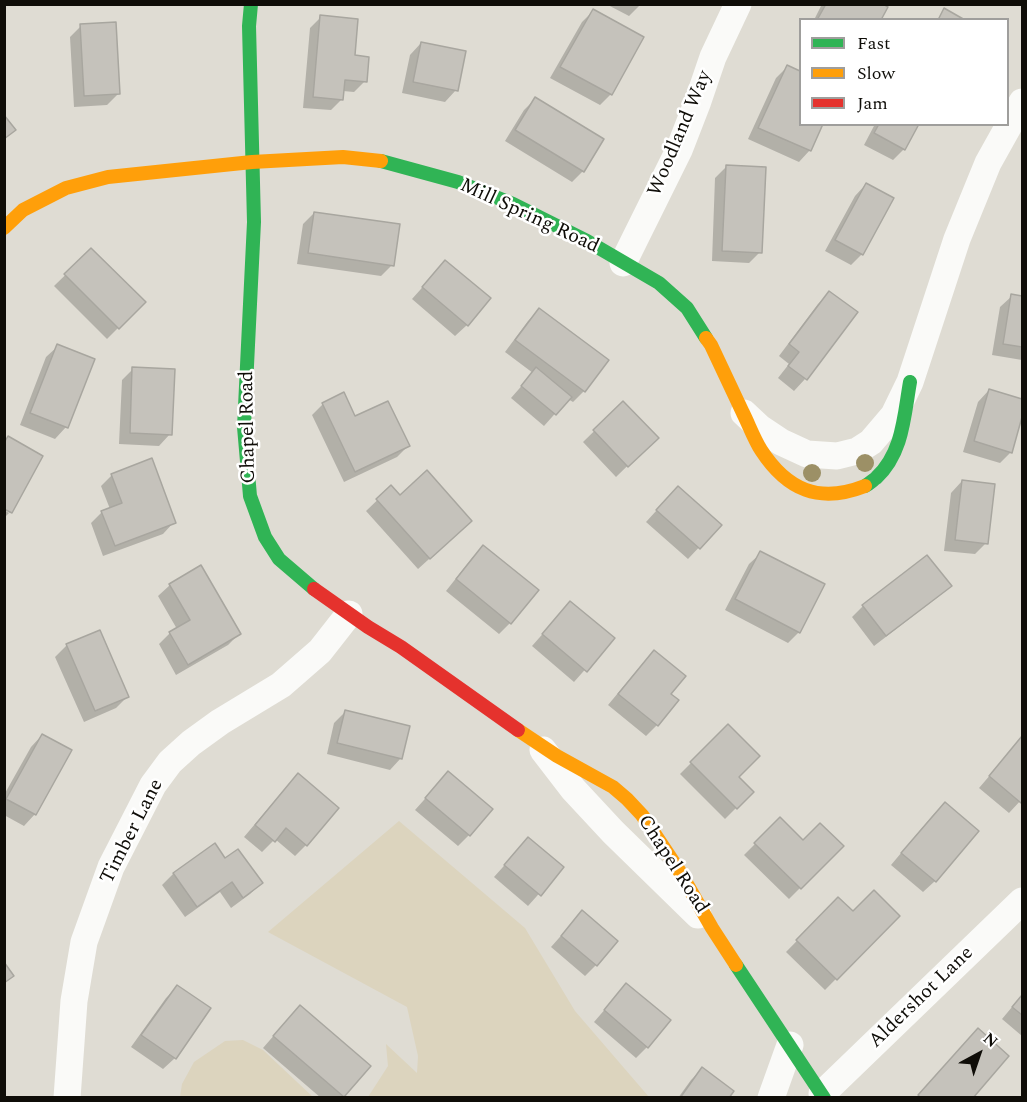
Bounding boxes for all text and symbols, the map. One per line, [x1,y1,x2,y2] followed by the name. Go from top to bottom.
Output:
[799,18,1009,126] legend
[857,30,890,57] text: Fast
[857,60,895,87] text: Slow
[644,68,718,200] street label: Woodland Way
[857,90,888,117] text: Jam
[456,174,602,260] street label: Mill Spring Road
[236,370,262,484] street label: Chapel Road
[96,776,170,888] street label: Timber Lane
[631,811,713,919] street label: Chapel Road
[865,942,979,1054] street label: Aldershot Lane
[949,1024,1009,1084] north arrow
[978,1027,1003,1054] text: N

